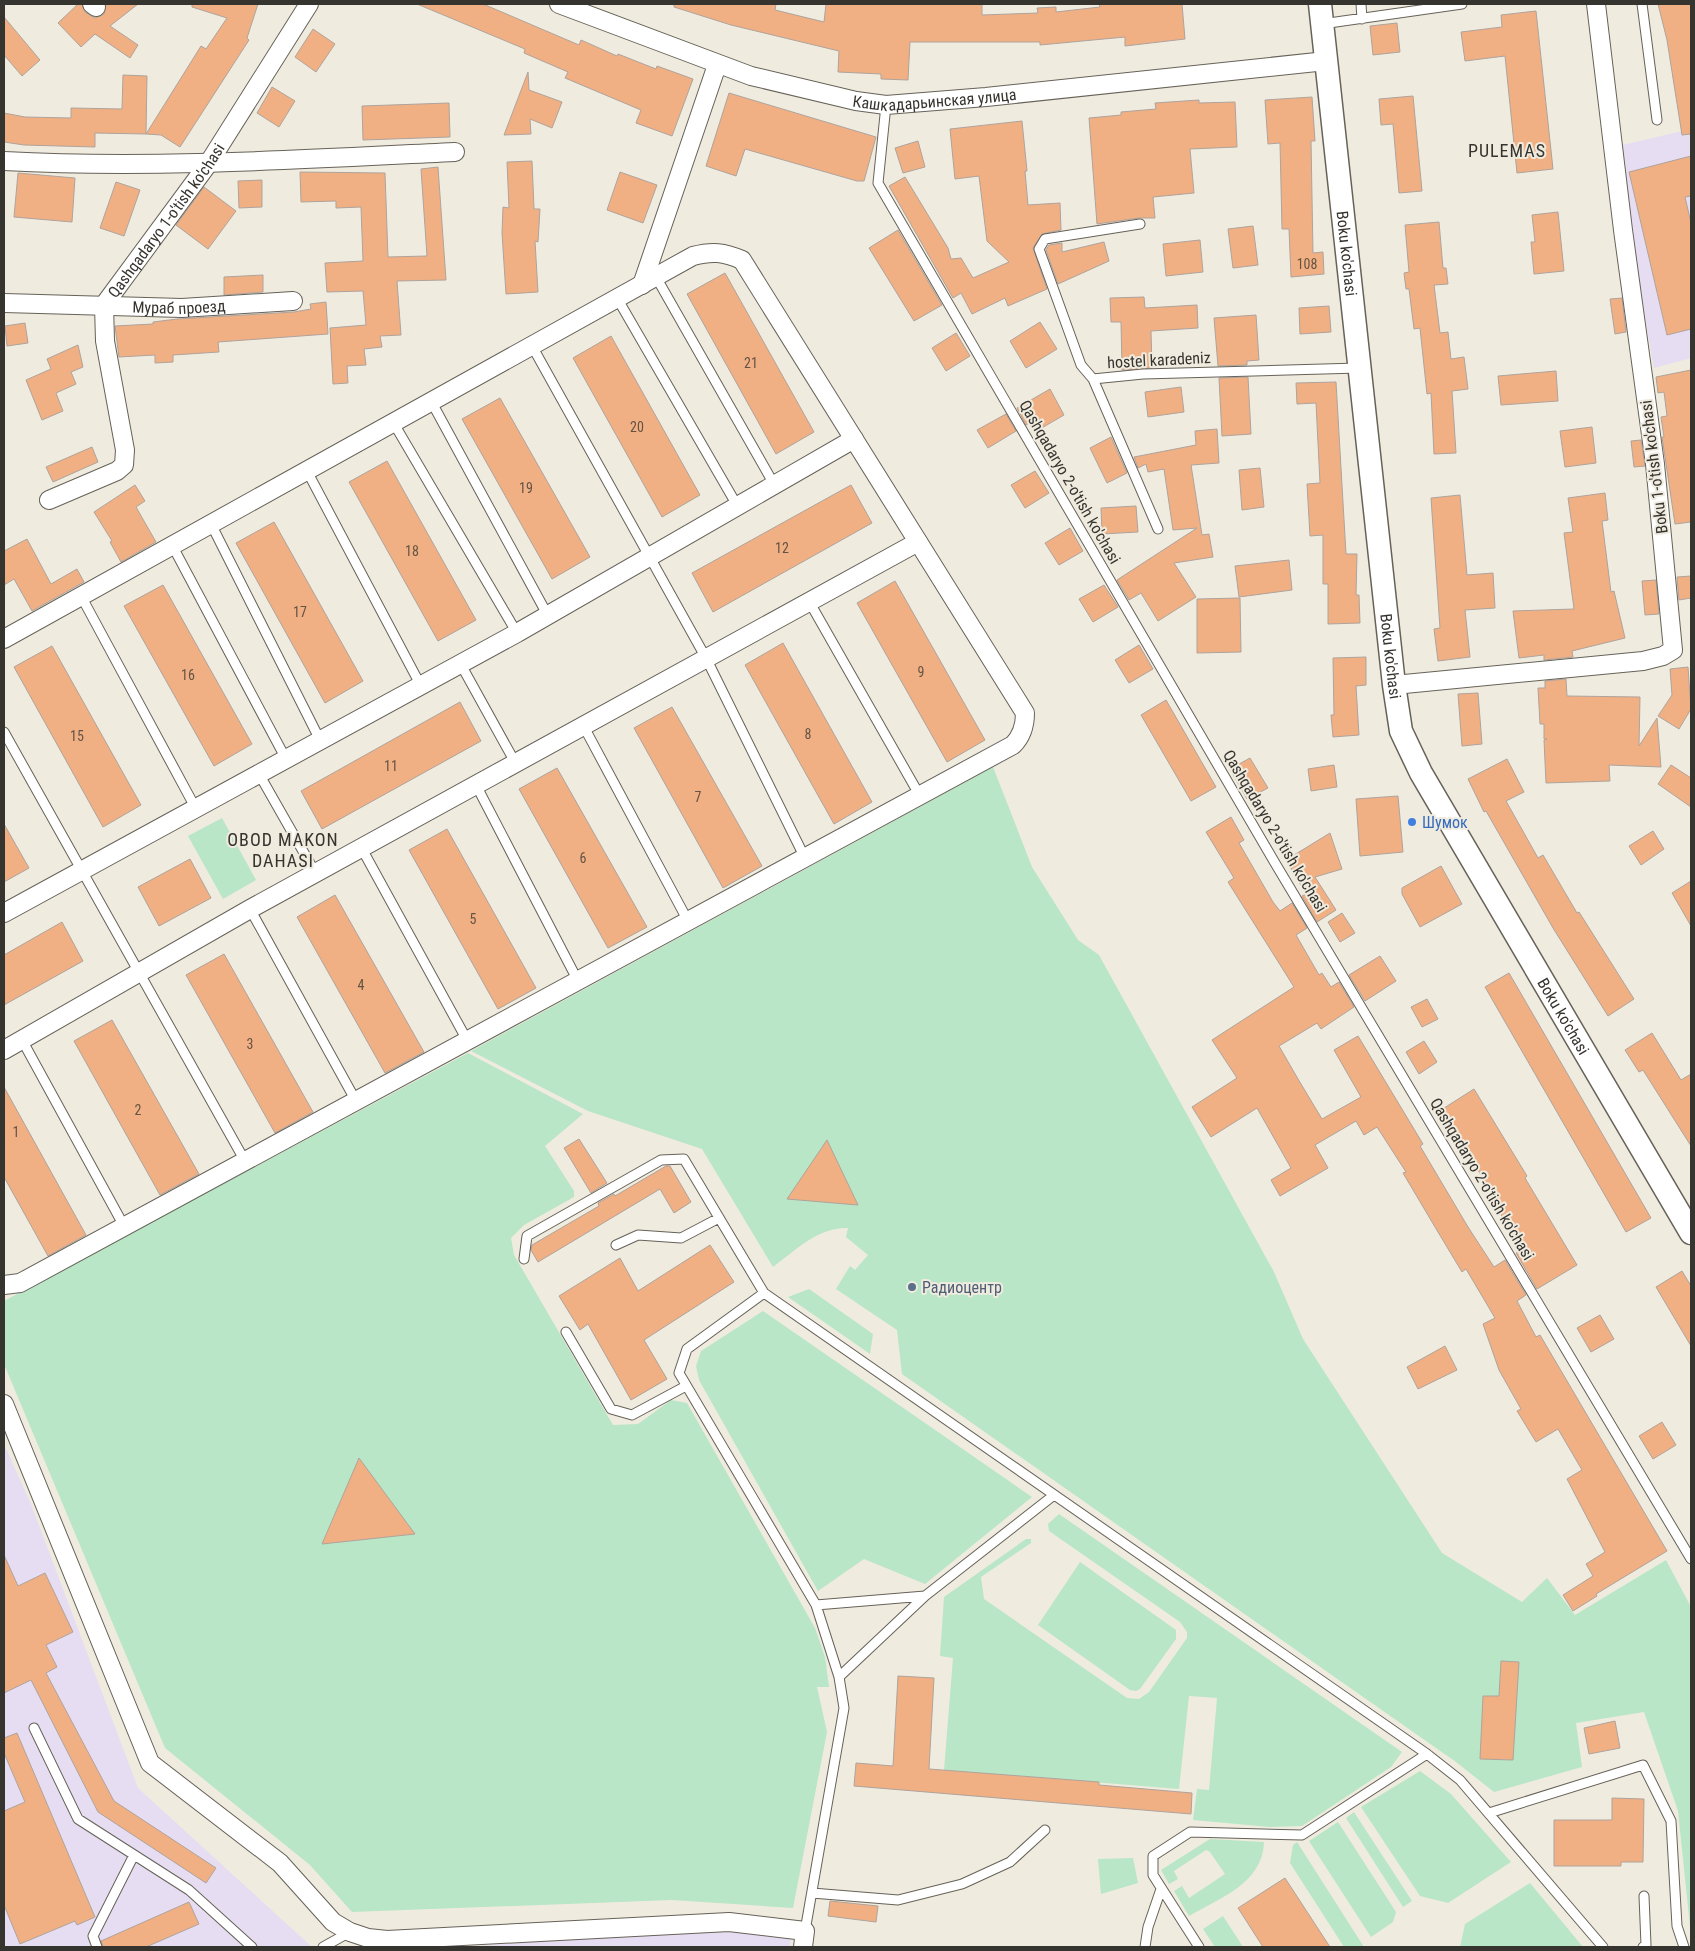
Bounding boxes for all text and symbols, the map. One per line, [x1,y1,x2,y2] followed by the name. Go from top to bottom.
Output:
[852,84,1017,115] street label: Кашкадарьинская улица
[103,140,228,301] street label: Qashqadaryo 1-o'tish ko'chasi
[1468,140,1546,161] district label: PULEMAS
[1333,210,1361,297] street label: Boku ko'chasi
[1297,256,1317,272] house number: 108
[132,296,226,318] street label: Мураб проезд
[1107,348,1211,372] street label: hostel karadeniz
[744,355,758,371] house number: 21
[1015,397,1125,567] street label: Qashqadaryo 2-o'tish ko'chasi
[1636,399,1672,535] street label: Boku 1-o'tish ko'chasi
[630,419,644,435] house number: 20
[519,480,533,496] house number: 19
[775,540,789,556] house number: 12
[405,543,419,559] house number: 18
[293,604,307,620] house number: 17
[1377,613,1405,700] street label: Boku ko'chasi
[918,664,924,680] house number: 9
[181,667,195,683] house number: 16
[805,726,812,742] house number: 8
[70,728,84,744] house number: 15
[1219,746,1331,916] street label: Qashqadaryo 2-o'tish ko'chasi
[384,758,398,774] house number: 11
[695,789,702,805] house number: 7
[1422,813,1468,832] place label: Шумок
[1406,816,1418,828] marker: Шумок
[227,829,339,871] district label: OBOD MAKON DAHASI
[580,850,587,866] house number: 6
[470,911,477,927] house number: 5
[1534,974,1594,1058] street label: Boku ko'chasi
[358,977,365,993] house number: 4
[247,1036,253,1052] house number: 3
[1426,1094,1538,1264] street label: Qashqadaryo 2-o'tish ko'chasi
[135,1102,142,1118] house number: 2
[13,1124,19,1140] house number: 1
[922,1278,1002,1297] place label: Радиоцентр
[906,1281,918,1293] marker: Радиоцентр

